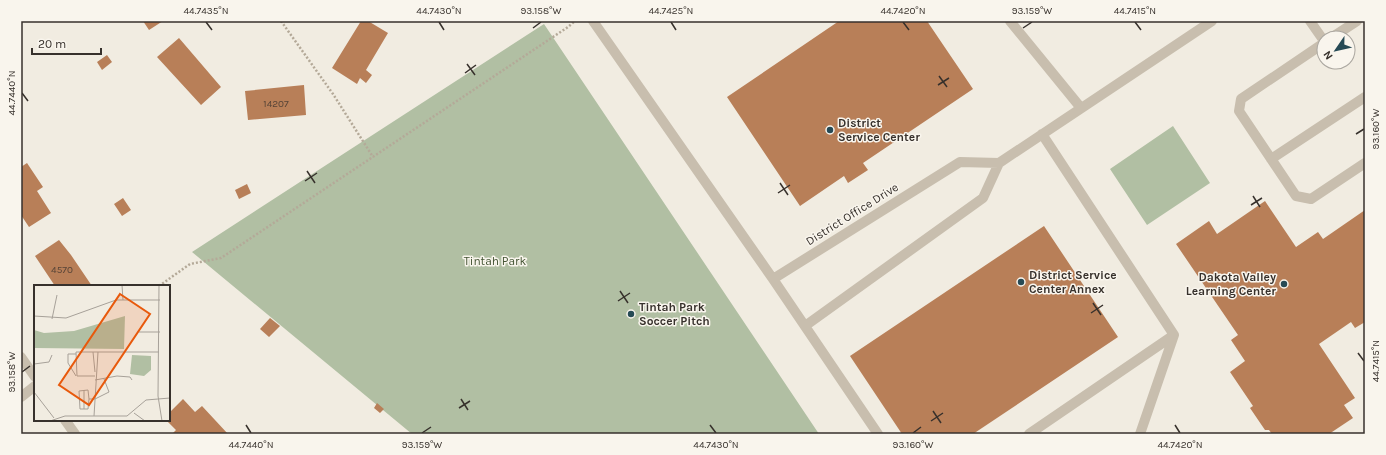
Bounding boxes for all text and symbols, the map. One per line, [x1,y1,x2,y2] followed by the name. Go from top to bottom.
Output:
[183,5,229,17] text: 44.7435°N
[416,5,462,17] text: 44.7430°N
[521,5,562,17] text: 93.158°W
[649,5,693,17] text: 44.7425°N
[880,5,926,17] text: 44.7420°N
[1012,5,1052,17] text: 93.159°W
[1114,5,1156,17] text: 44.7415°N
[32,30,101,56] scale bar
[1316,30,1356,70] north arrow
[38,37,66,51] text: 20 m
[1321,48,1336,62] text: N
[6,70,18,116] text: 44.7440°N
[263,98,289,110] house number: 14207
[1370,109,1382,149] text: 93.160°W
[838,116,920,144] place label: District Service Center
[825,125,835,135] marker: District Service Center
[803,180,901,248] street label: District Office Drive
[464,254,526,268] park label: Tintah Park
[51,264,73,276] house number: 4570
[1029,268,1117,296] place label: District Service Center Annex
[1186,270,1276,298] place label: Dakota Valley Learning Center
[1016,277,1026,287] marker: District Service Center Annex
[1279,279,1289,289] marker: Dakota Valley Learning Center
[34,285,170,421] inset map
[639,300,710,328] place label: Tintah Park Soccer Pitch
[626,309,636,319] marker: Tintah Park Soccer Pitch
[1370,340,1382,382] text: 44.7415°N
[6,351,18,392] text: 93.158°W
[228,439,274,451] text: 44.7440°N
[402,439,442,451] text: 93.159°W
[693,439,739,451] text: 44.7430°N
[893,439,933,451] text: 93.160°W
[1157,439,1203,451] text: 44.7420°N

